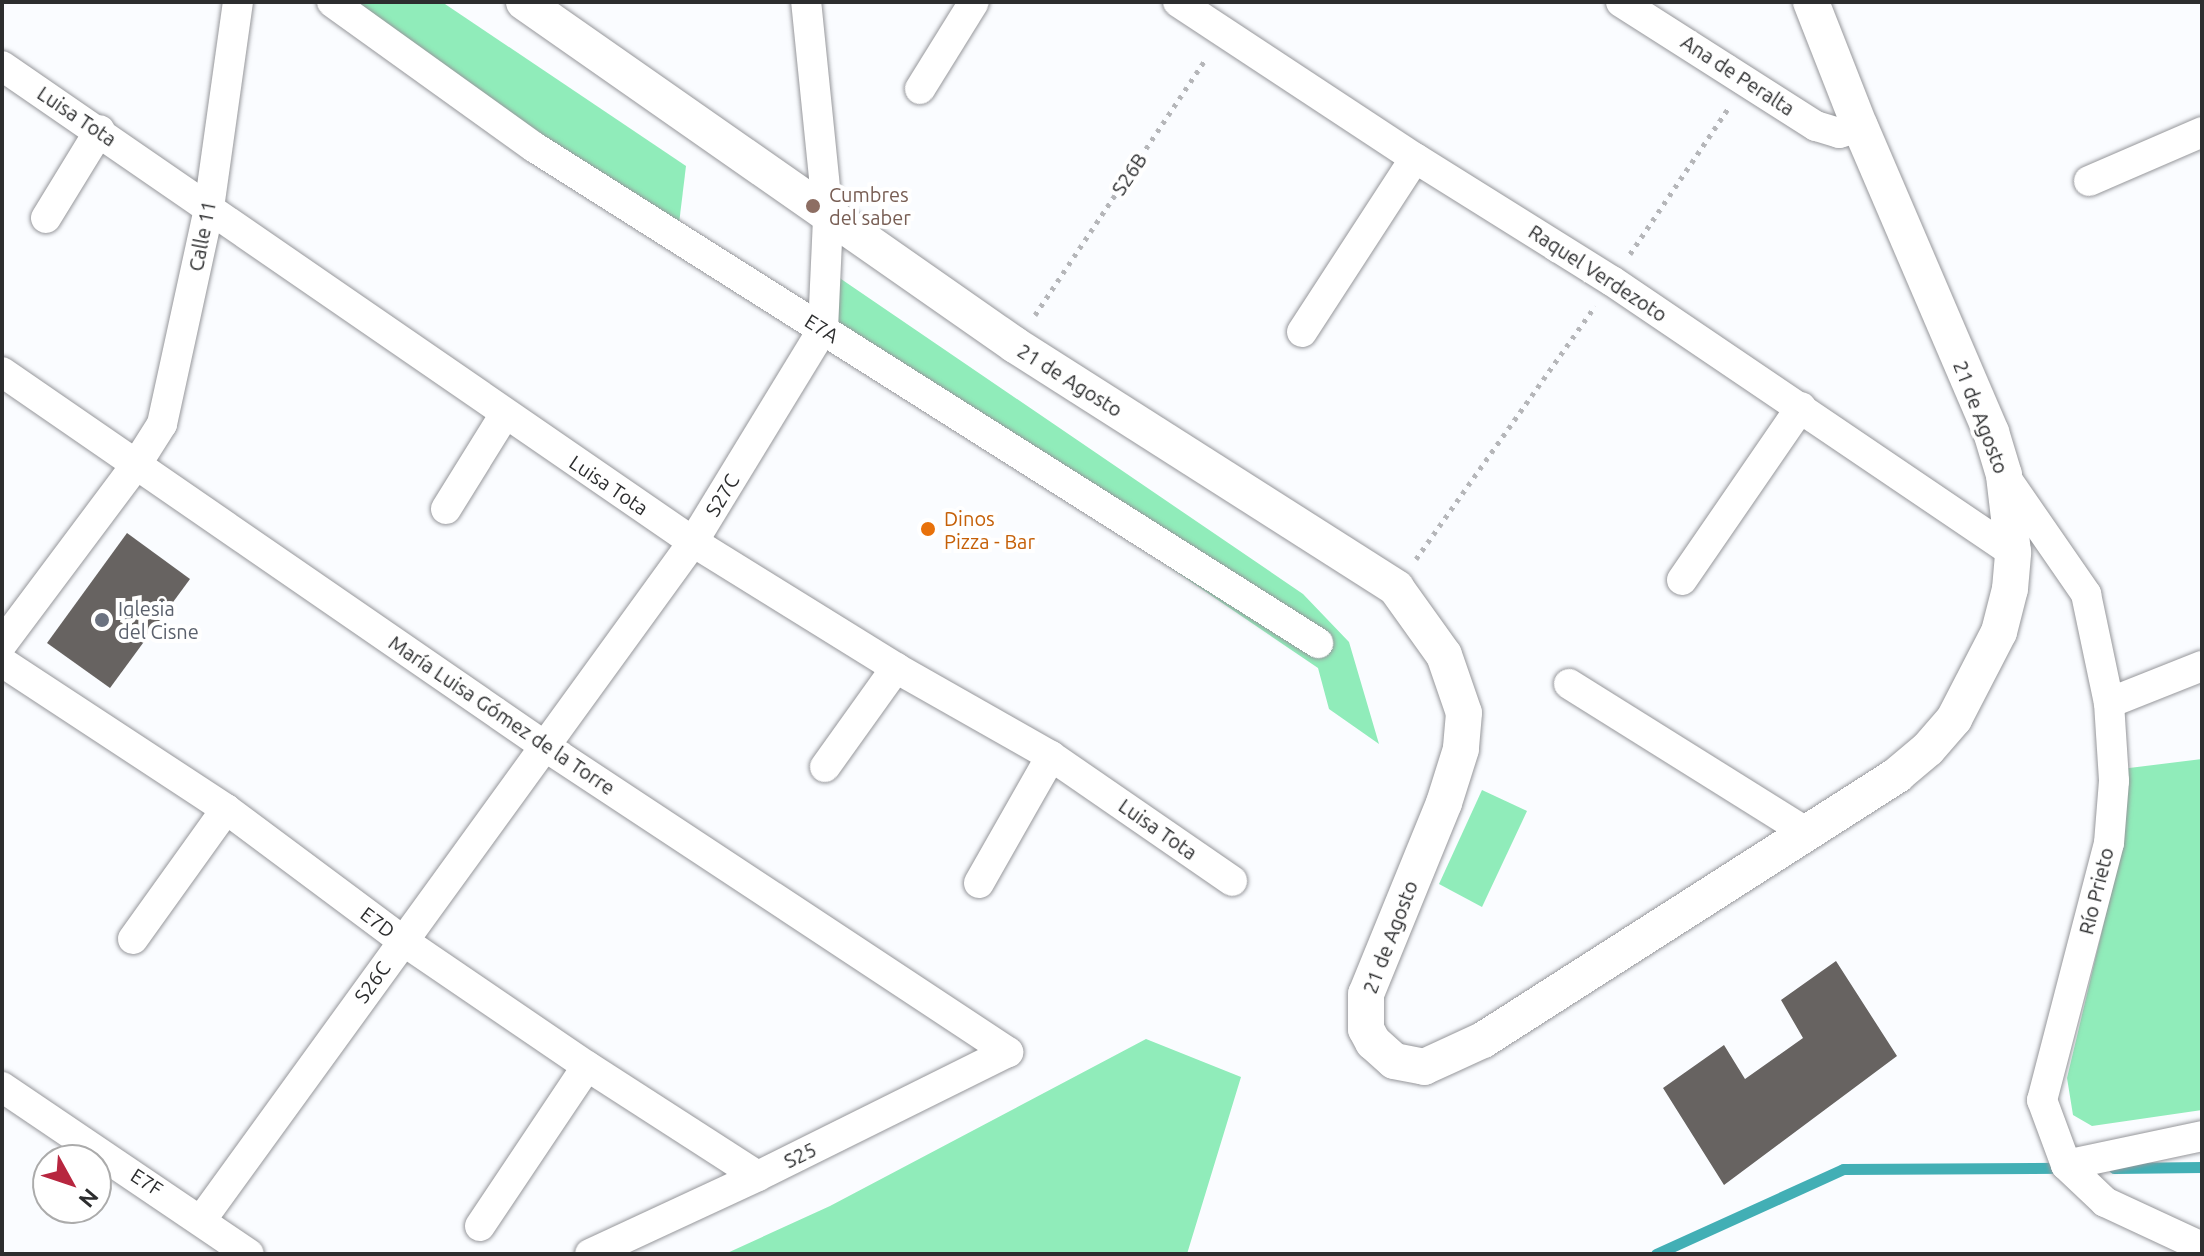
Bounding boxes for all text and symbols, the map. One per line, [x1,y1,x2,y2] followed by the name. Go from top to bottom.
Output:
[1677,29,1799,121] street label: Ana de Peralta
[33,81,121,151] street label: Luisa Tota
[1106,148,1152,200] street label: S26B
[829,182,911,229] place label: Cumbres del saber
[804,197,822,215] marker: Cumbres del saber
[183,199,221,273] street label: Calle 11
[1524,219,1672,327] street label: Raquel Verdezoto
[801,308,843,348] street label: E7A
[1013,338,1127,422] street label: 21 de Agosto
[1949,357,2013,477] street label: 21 de Agosto
[565,450,653,520] street label: Luisa Tota
[700,469,744,521] street label: S27C
[944,506,1035,553] place label: Dinos Pizza - Bar
[919,520,937,538] marker: Dinos Pizza - Bar
[118,596,199,643] place label: Iglesia del Cisne
[93,611,111,629] marker: Iglesia del Cisne
[384,630,620,800] street label: María Luisa Gómez de la Torre
[1114,793,1202,865] street label: Luisa Tota
[2074,845,2118,937] street label: Río Prieto
[1358,877,1422,997] street label: 21 de Agosto
[356,901,400,943] street label: E7D
[349,957,395,1007] street label: S26C
[780,1137,820,1173] street label: S25
[32,1144,112,1224] north arrow
[127,1163,167,1201] street label: E7F
[74,1184,104,1213] text: N

